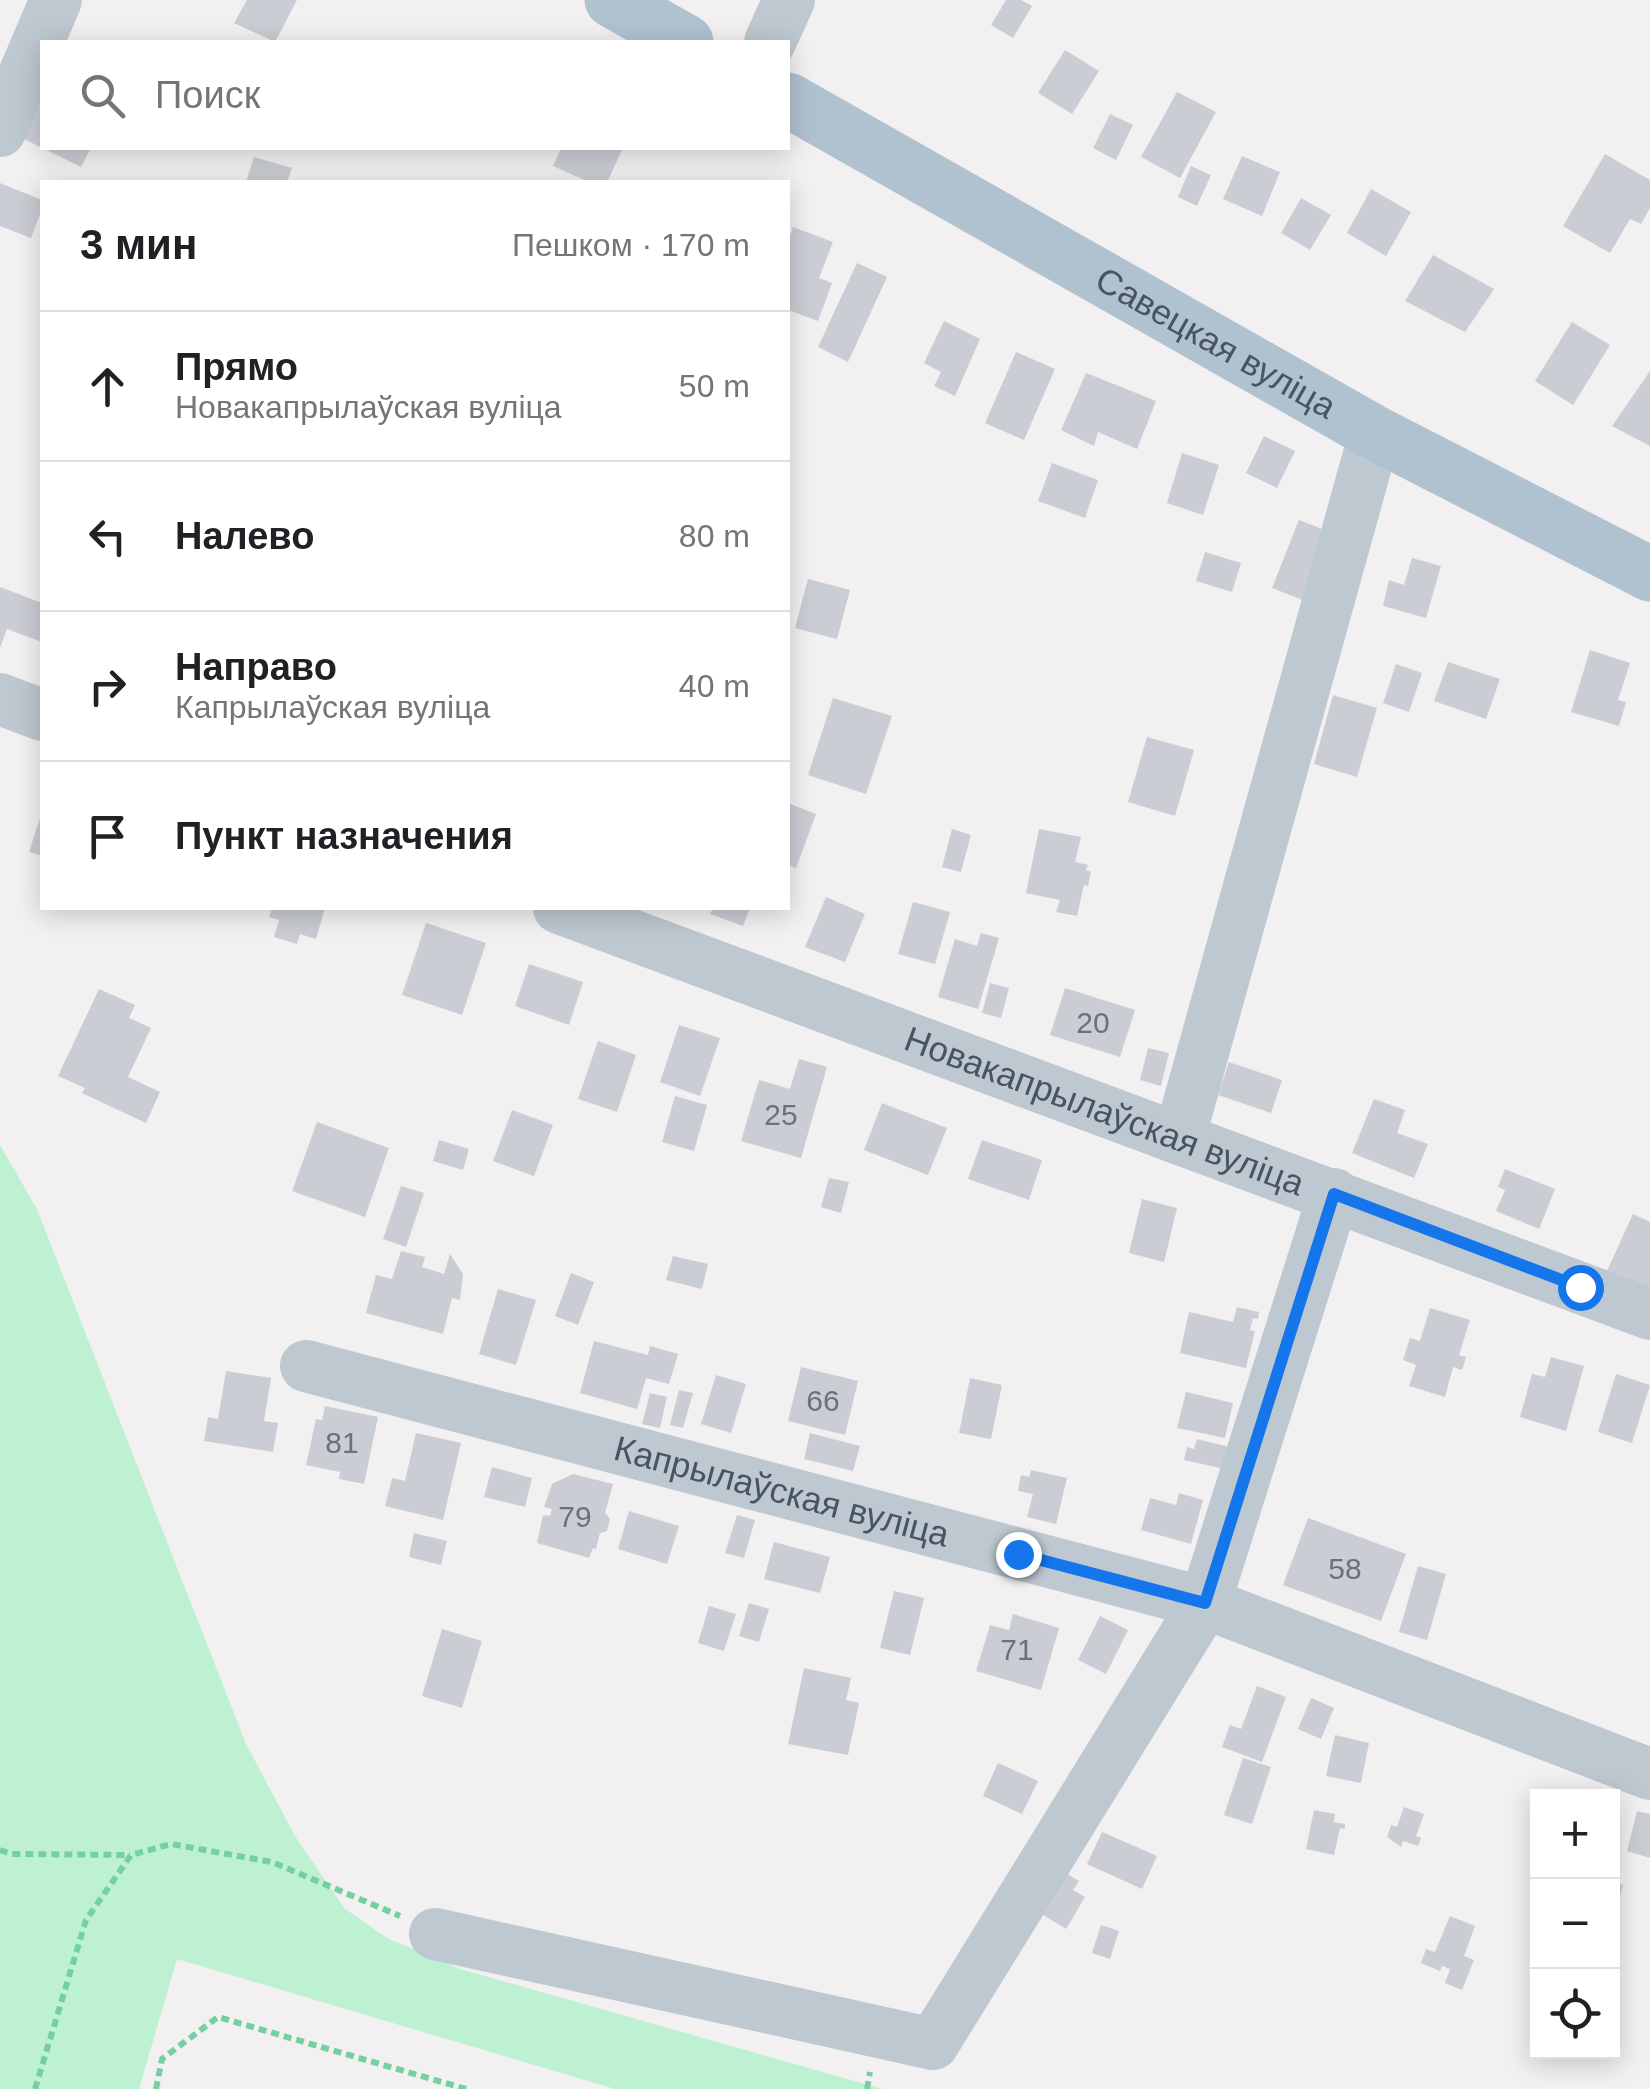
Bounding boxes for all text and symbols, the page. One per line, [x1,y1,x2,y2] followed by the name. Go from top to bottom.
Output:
[40,40,790,150] search box
[75,68,130,123] icon: search
[155,74,260,116] text: Поиск
[80,221,197,268] text: 3 мин
[512,227,750,263] text: Пешком · 170 m
[1089,259,1343,426] street label: Савецкая вуліца
[175,346,298,388] text: Прямо
[80,359,135,414] icon: ahead
[679,368,750,404] text: 50 m
[175,389,562,425] text: Новакапрылаўская вуліца
[80,509,135,564] icon: left
[175,515,314,557] text: Налево
[679,518,750,554] text: 80 m
[175,646,337,688] text: Направо
[80,659,135,714] icon: right
[679,668,750,704] text: 40 m
[175,689,490,725] text: Капрылаўская вуліца
[80,809,135,864] icon: arrive
[175,815,513,857] text: Пункт назначения
[1076,1006,1110,1039] house number: 20
[900,1018,1310,1203] street label: Новакапрылаўская вуліца
[764,1098,798,1131] house number: 25
[1558,1265,1604,1311] route start
[806,1384,840,1417] house number: 66
[325,1426,359,1459] house number: 81
[610,1428,954,1554] street label: Капрылаўская вуліца
[558,1500,592,1533] house number: 79
[996,1532,1042,1578] route end
[1328,1552,1362,1585] house number: 58
[1000,1633,1034,1666] house number: 71
[1530,1789,1620,2059] map controls
[1530,1789,1620,1879] button: +
[1530,1879,1620,1969] button: −
[1530,1969,1620,2059] button: locate

